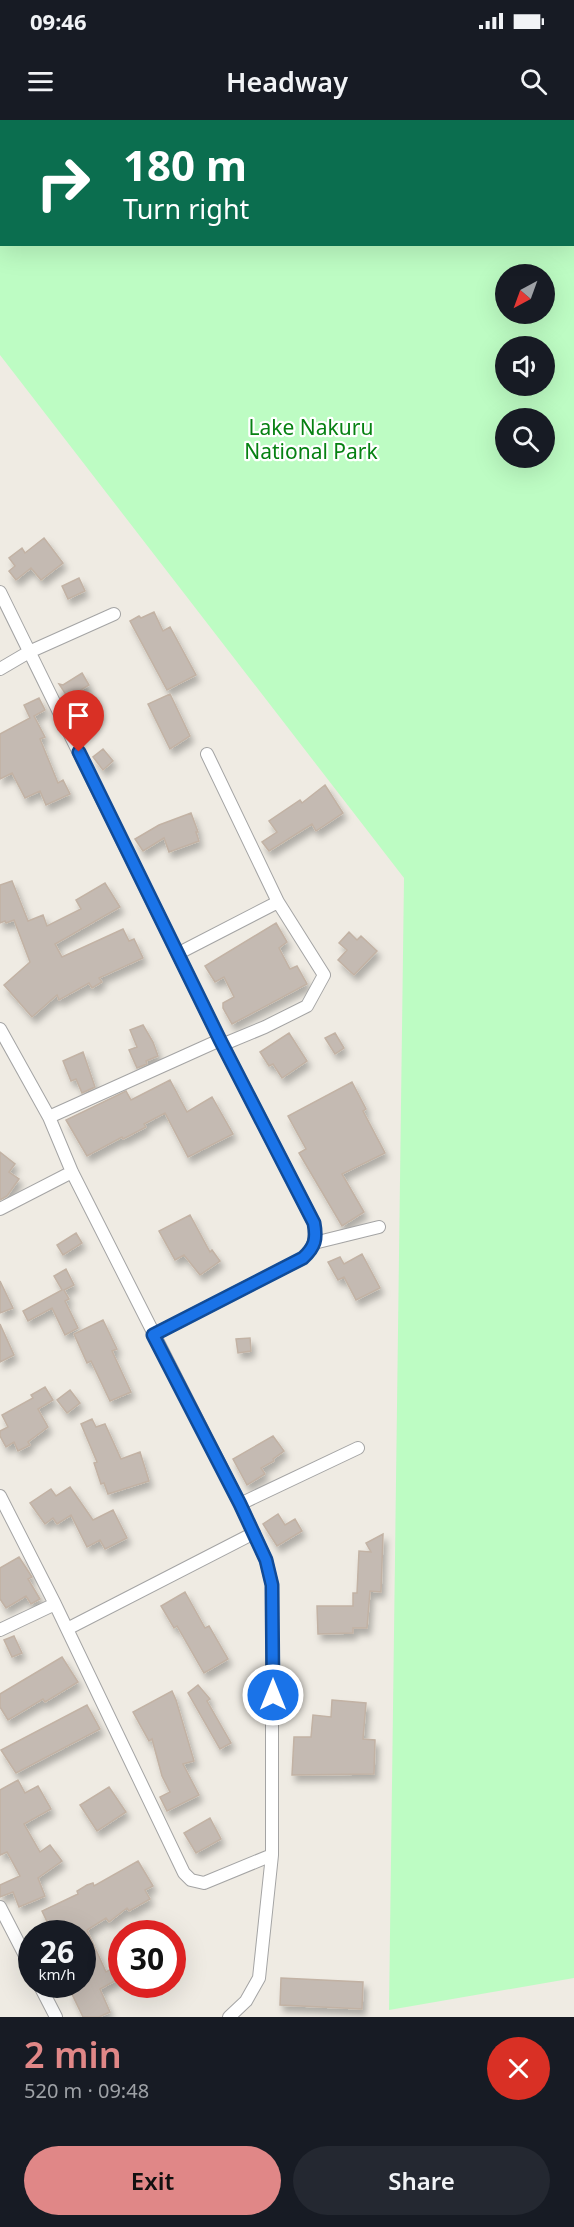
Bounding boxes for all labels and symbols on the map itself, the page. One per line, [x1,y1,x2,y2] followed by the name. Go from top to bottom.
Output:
[495,264,555,324] north arrow
[244,413,379,465] park label: Lake Nakuru National Park
[53,690,104,752] pin
[241,1663,305,1727] position arrow
[108,1920,186,1998] speed limit sign: 30

